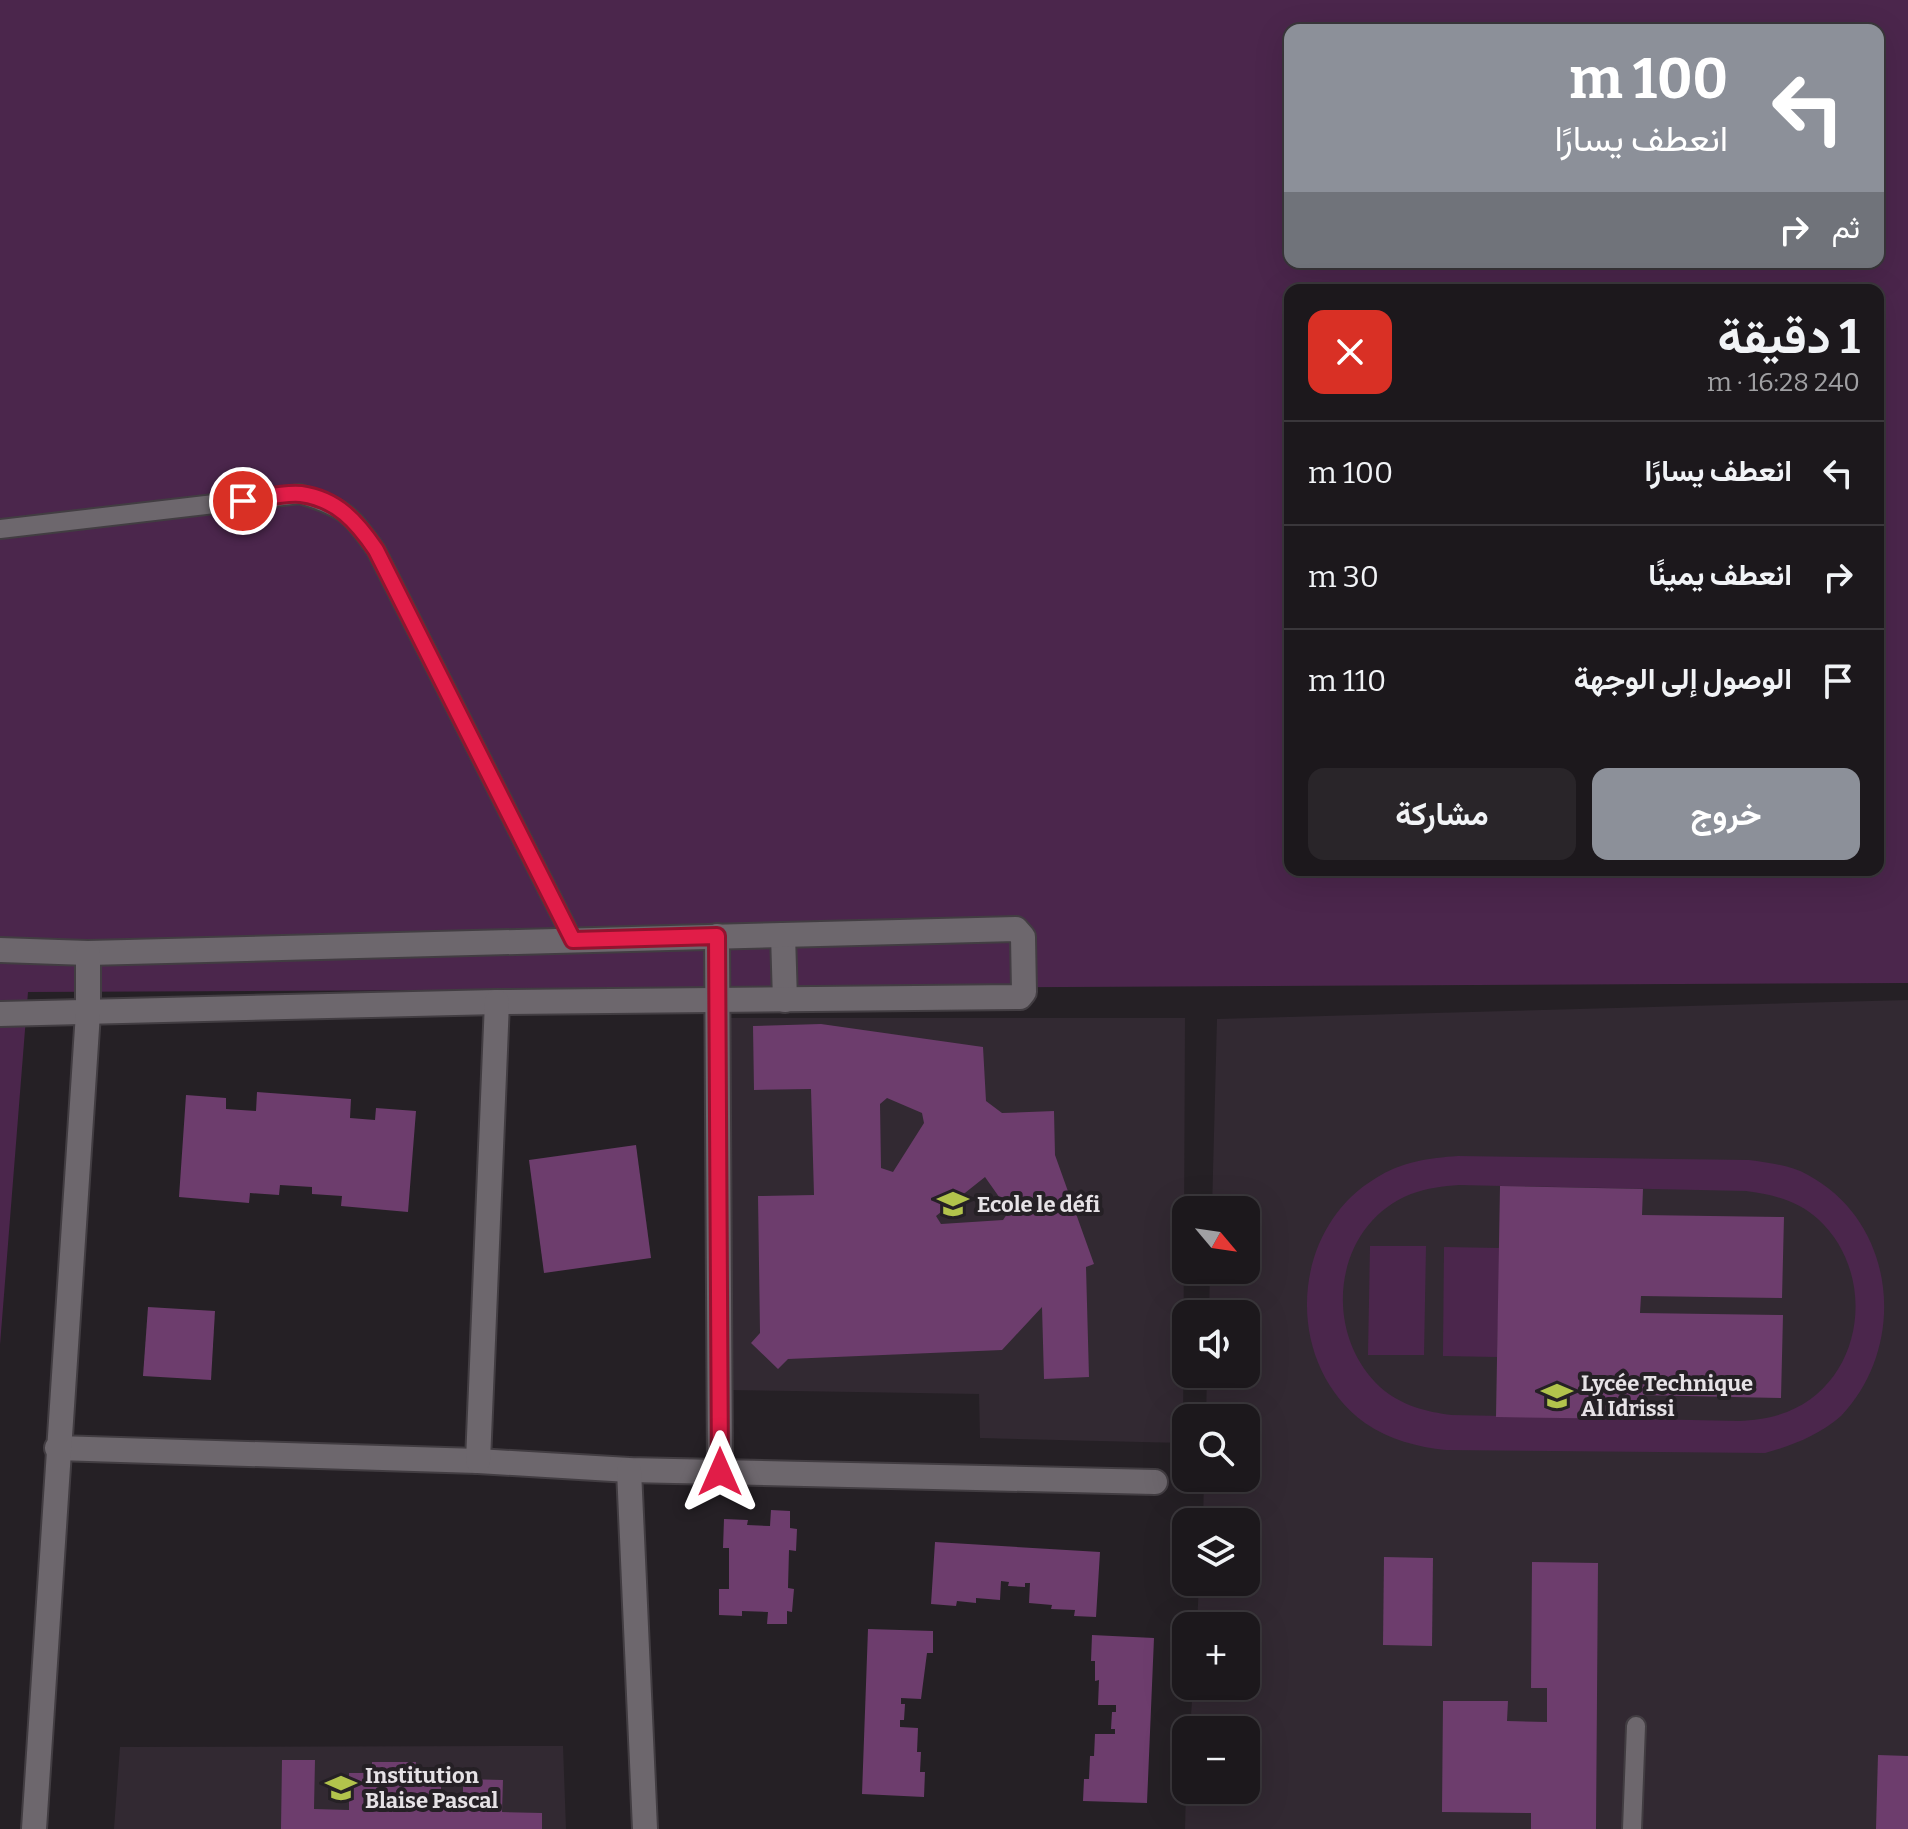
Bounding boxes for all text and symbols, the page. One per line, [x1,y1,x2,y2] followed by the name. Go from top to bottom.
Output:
[1569,46,1728,113] text: 100 m
[1756,56,1860,160] icon: left
[1555,117,1728,161] text: انعطف يسارًا
[1772,208,1816,252] icon: right
[1832,210,1860,246] text: ثم
[1717,308,1860,366] text: 1 دقيقة
[1308,310,1392,394] button: close
[1707,367,1860,398] text: 240 m · 16:28
[1816,451,1860,495] icon: left
[1645,453,1792,489] text: انعطف يسارًا
[1308,455,1393,491] text: 100 m
[209,467,277,535] pin
[221,479,265,523] icon: arrive
[1816,555,1860,599] icon: right
[1648,557,1792,593] text: انعطف يمينًا
[1308,559,1379,595] text: 30 m
[1816,659,1860,703] icon: arrive
[1574,661,1792,697] text: الوصول إلى الوجهة
[1308,663,1386,699] text: 110 m
[1308,768,1576,860] button: مشاركة
[1592,768,1860,860] button: خروج
[936,1187,970,1221] school or university icon: Ecole le défi
[977,1191,1100,1218] place label: Ecole le défi
[1172,1196,1260,1284] north arrow
[1172,1196,1260,1804] map controls
[1172,1300,1260,1388] button: sound
[1581,1370,1753,1422] place label: Lycée Technique Al Idrissi
[1540,1379,1574,1413] school or university icon: Lycée Technique Al Idrissi
[1172,1404,1260,1492] button: search
[678,1430,762,1514] position arrow
[1172,1508,1260,1596] button: layers
[1172,1612,1260,1700] button: +
[1172,1716,1260,1804] button: −
[365,1762,498,1814] place label: Institution Blaise Pascal
[324,1771,358,1805] school or university icon: Institution Blaise Pascal

